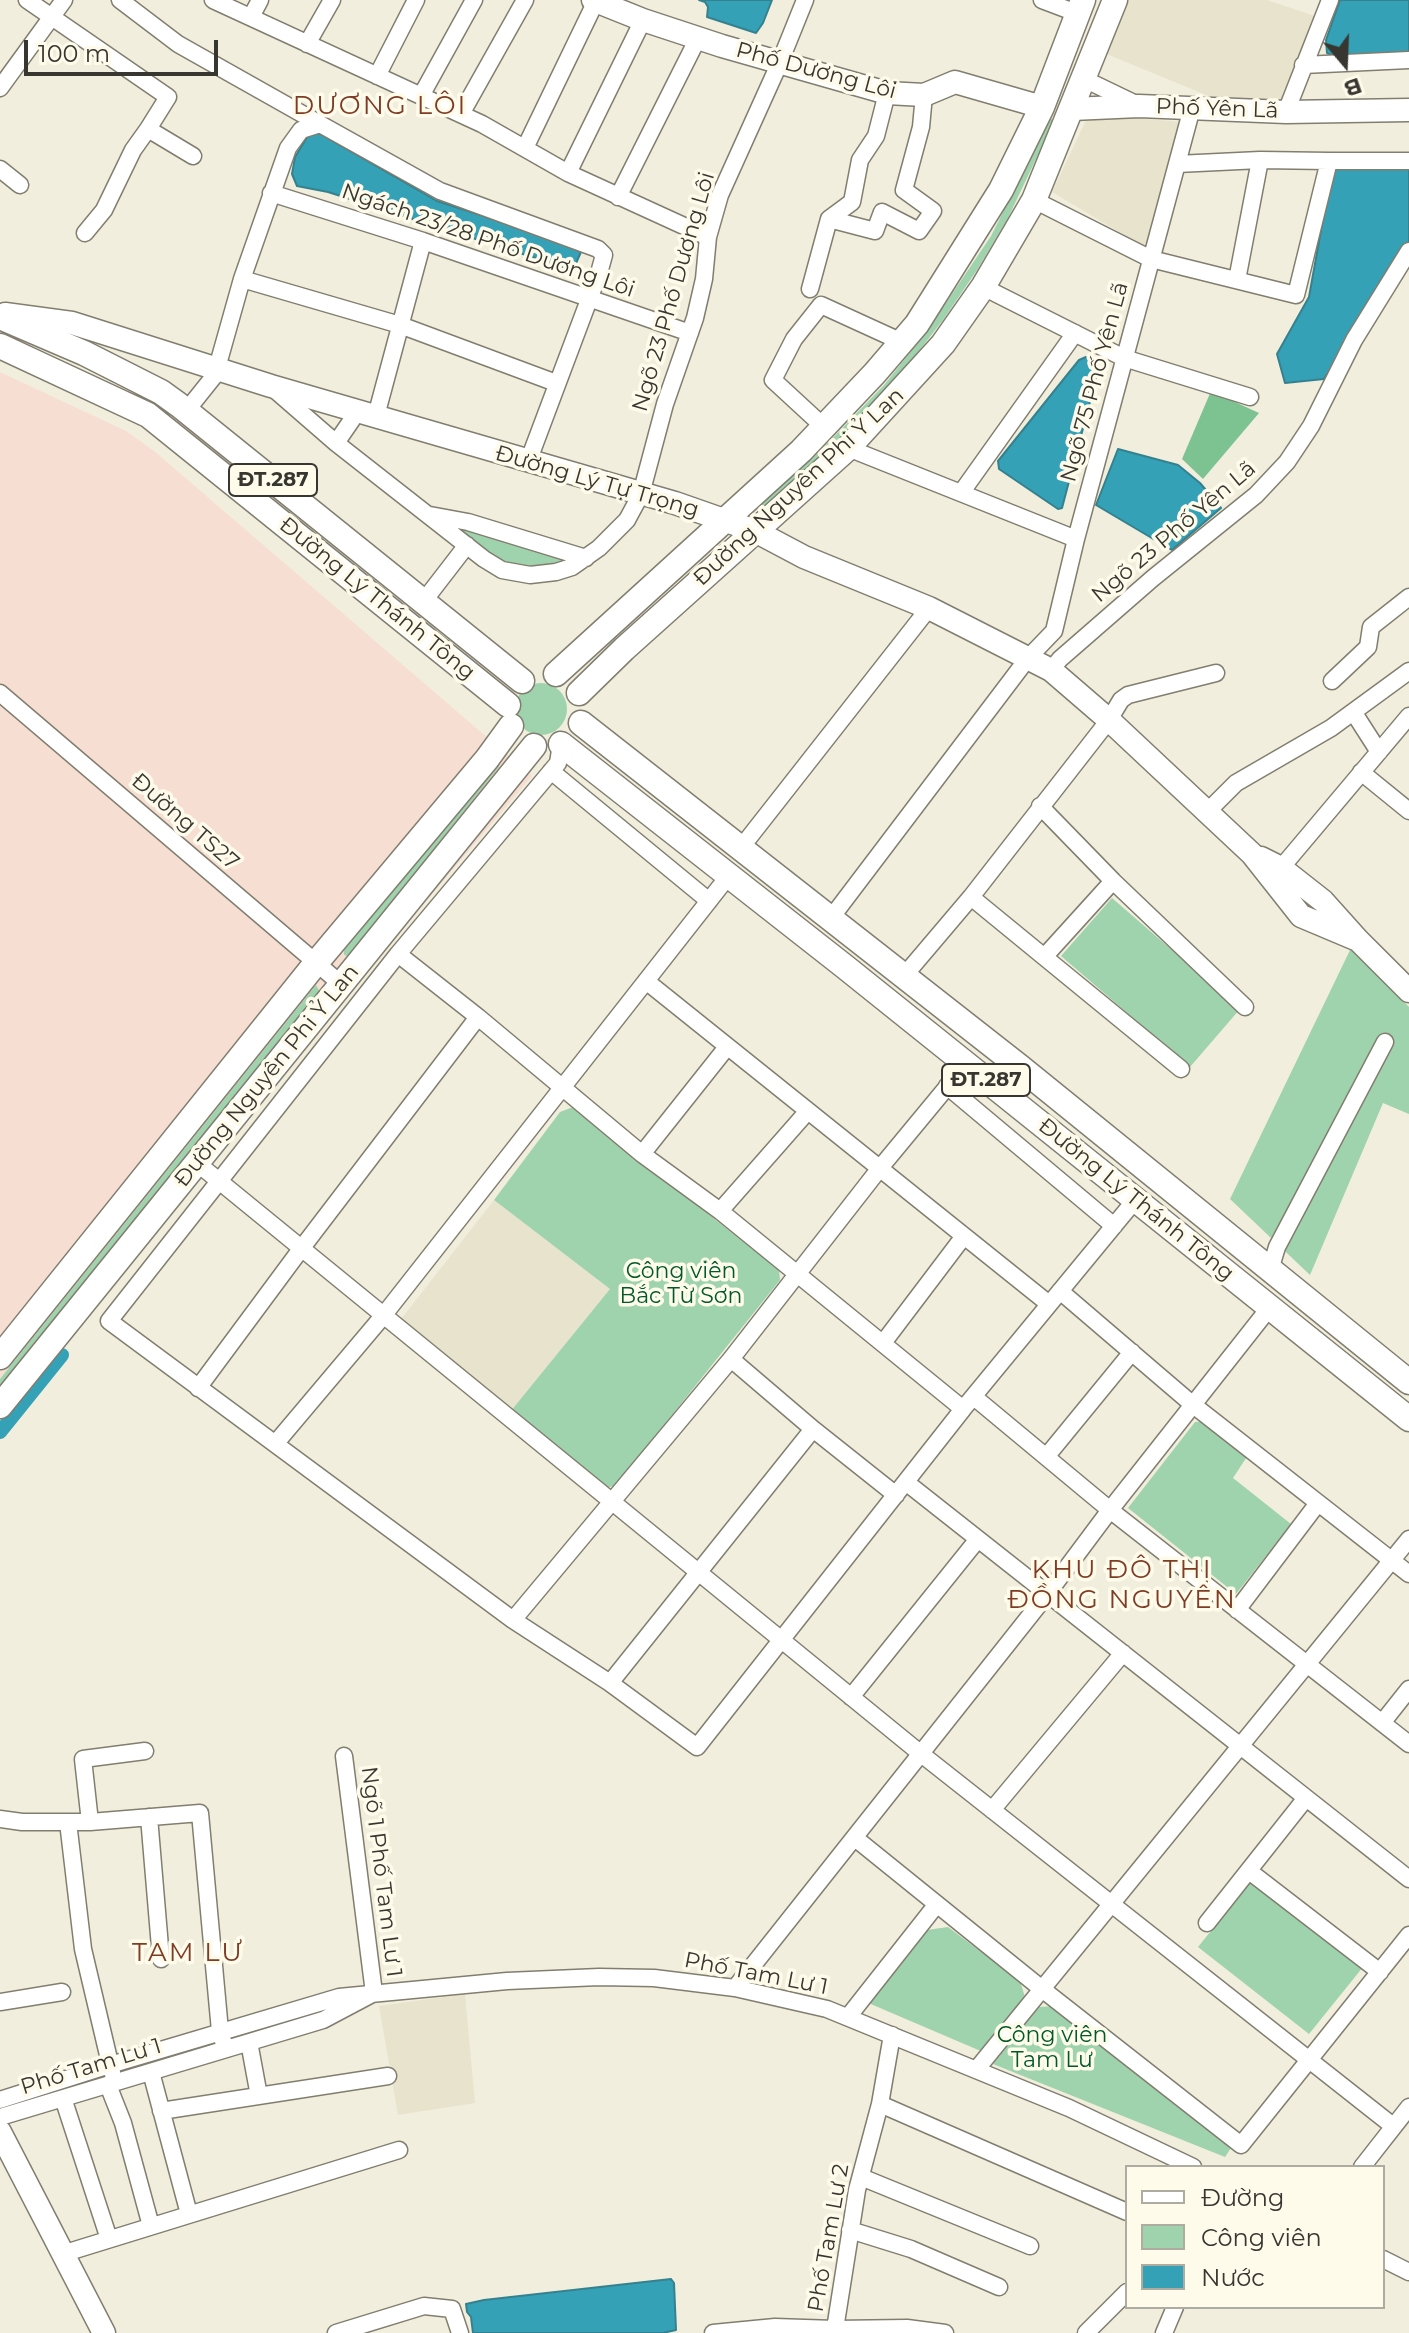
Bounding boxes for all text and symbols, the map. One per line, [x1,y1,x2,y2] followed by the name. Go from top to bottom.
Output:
[28,24,222,74] scale bar
[1305,24,1385,104] north arrow
[733,37,899,105] street label: Phố Dương Lôi
[38,39,110,68] text: 100 m
[1341,72,1365,103] text: B
[293,90,467,122] district label: DƯƠNG LÔI
[1155,94,1279,124] street label: Phố Yên Lã
[627,169,721,415] street label: Ngõ 23 Phố Dương Lôi
[338,178,638,304] street label: Ngách 23/28 Phố Dương Lôi
[1056,279,1134,485] street label: Ngõ 75 Phố Yên Lã
[688,382,910,592] street label: Đường Nguyên Phi Ỷ Lan
[492,440,702,524] street label: Đường Lý Tự Trọng
[1087,456,1261,608] street label: Ngõ 23 Phố Yên Lã
[229,464,317,496] road number: ĐT.287
[274,512,480,686] street label: Đường Lý Thánh Tông
[126,768,244,876] street label: Đường TS27
[169,960,365,1192] street label: Đường Nguyên Phi Ỷ Lan
[942,1064,1030,1096] road number: ĐT.287
[1033,1113,1239,1287] street label: Đường Lý Thánh Tông
[620,1259,742,1310] park label: Công viên Bắc Từ Sơn
[1007,1554,1237,1616] district label: KHU ĐÔ THỊ ĐỒNG NGUYÊN
[355,1765,407,1979] street label: Ngõ 1 Phố Tam Lư 1
[132,1937,244,1969] district label: TAM LƯ
[682,1947,830,2001] street label: Phố Tam Lư 1
[997,2023,1107,2074] park label: Công viên Tam Lư
[17,2033,165,2101] street label: Phố Tam Lư 1
[803,2162,855,2314] street label: Phố Tam Lư 2
[1125,2165,1385,2309] legend
[1201,2183,1284,2212] text: Đường
[1201,2223,1322,2252] text: Công viên
[1201,2263,1265,2292] text: Nước

